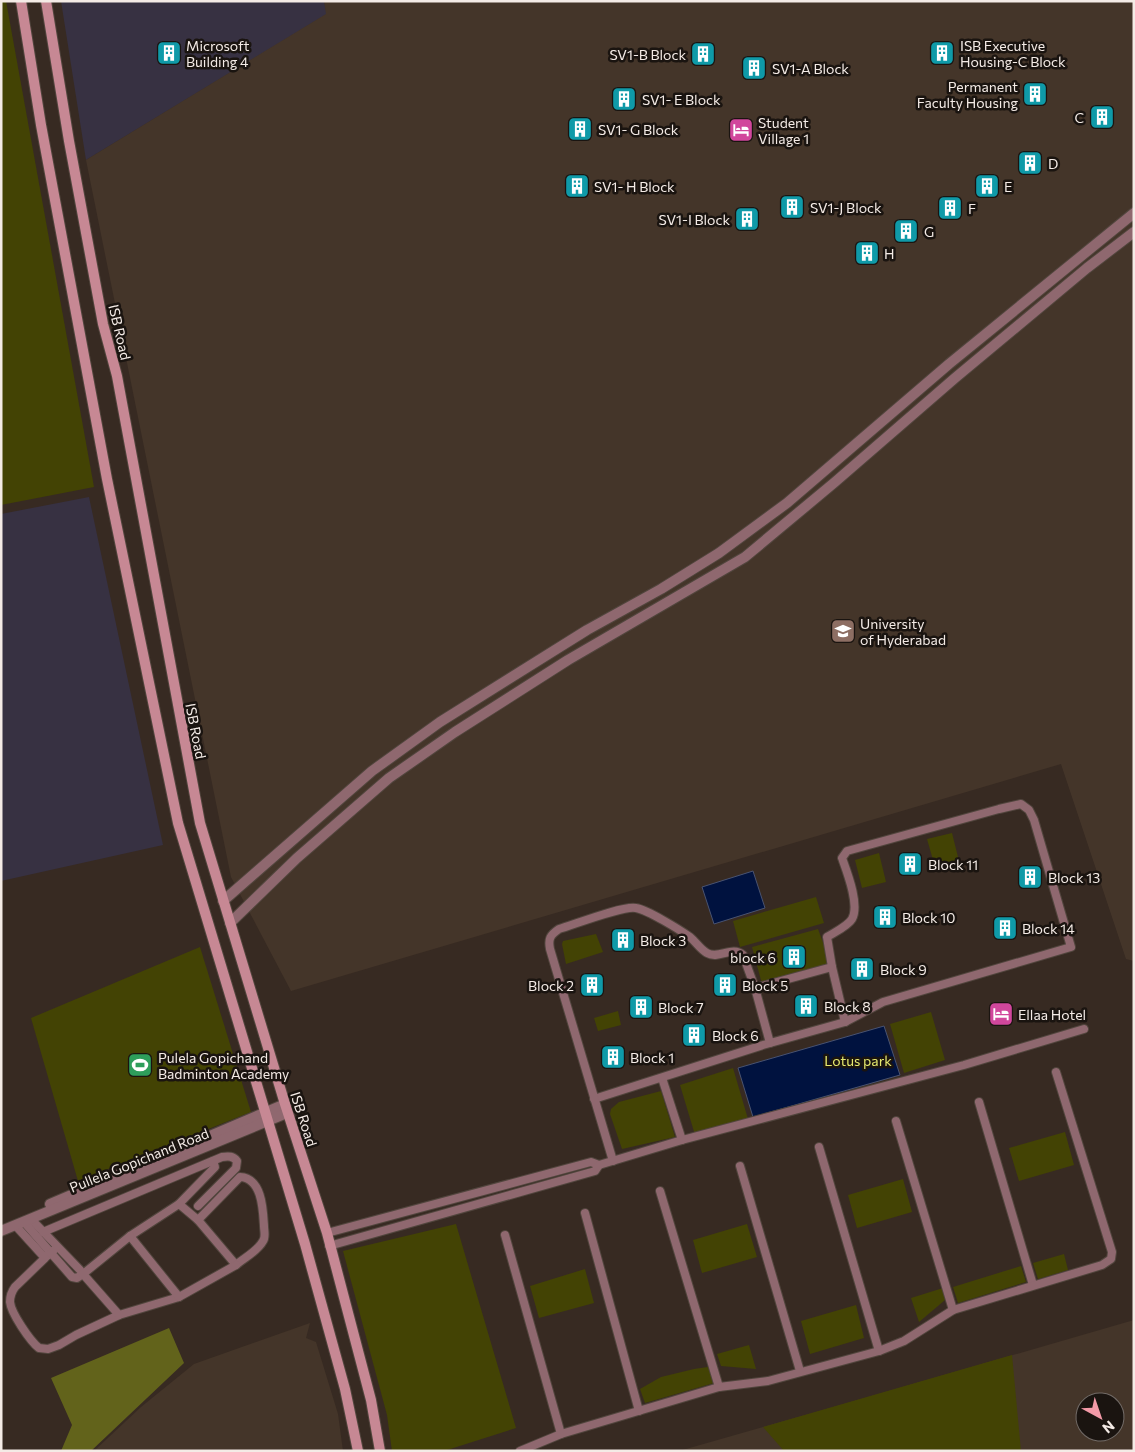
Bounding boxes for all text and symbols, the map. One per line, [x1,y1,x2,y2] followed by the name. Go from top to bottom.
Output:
[186,37,250,70] place label: Microsoft Building 4
[960,37,1066,70] place label: ISB Executive Housing-C Block
[156,40,182,66] building icon: Microsoft Building 4
[929,40,955,66] building icon: ISB Executive Housing-C Block
[690,41,716,67] building icon: SV1-B Block
[609,46,686,63] place label: SV1-B Block
[741,55,767,81] building icon: SV1-A Block
[772,60,849,77] place label: SV1-A Block
[917,78,1018,111] place label: Permanent Faculty Housing
[1022,81,1048,107] building icon: Permanent Faculty Housing
[611,86,637,112] building icon: SV1- E Block
[642,91,721,108] place label: SV1- E Block
[1089,104,1115,130] building icon: C
[1074,109,1084,126] place label: C
[758,114,809,147] place label: Student Village 1
[567,116,593,142] building icon: SV1- G Block
[728,117,754,143] hotel icon: Student Village 1
[598,121,679,138] place label: SV1- G Block
[1017,150,1043,176] building icon: D
[1048,155,1058,172] place label: D
[564,173,590,199] building icon: SV1- H Block
[974,173,1000,199] building icon: E
[594,178,675,195] place label: SV1- H Block
[1004,178,1012,195] place label: E
[779,194,805,220] building icon: SV1-J Block
[937,195,963,221] building icon: F
[810,199,882,216] place label: SV1-J Block
[968,200,976,217] place label: F
[734,206,760,232] building icon: SV1-I Block
[659,211,730,228] place label: SV1-I Block
[893,218,919,244] building icon: G
[924,223,934,240] place label: G
[854,240,880,266] building icon: H
[884,245,895,262] place label: H
[105,303,135,361] street label: ISB Road
[860,615,946,648] place label: University of Hyderabad
[830,618,856,644] school or university icon: University of Hyderabad
[182,702,210,760] street label: ISB Road
[897,851,923,877] building icon: Block 11
[928,856,978,873] place label: Block 11
[1017,864,1043,890] building icon: Block 13
[1048,869,1100,886] place label: Block 13
[872,904,898,930] building icon: Block 10
[902,909,955,926] place label: Block 10
[992,915,1018,941] building icon: Block 14
[1022,920,1075,937] place label: Block 14
[610,927,636,953] building icon: Block 3
[640,932,686,949] place label: Block 3
[781,944,807,970] building icon: block 6
[730,949,776,966] place label: block 6
[849,956,875,982] building icon: Block 9
[880,961,927,978] place label: Block 9
[579,972,605,998] building icon: Block 2
[712,972,738,998] building icon: Block 5
[528,977,574,994] place label: Block 2
[742,977,788,994] place label: Block 5
[793,993,819,1019] building icon: Block 8
[628,994,654,1020] building icon: Block 7
[824,998,871,1015] place label: Block 8
[658,999,704,1016] place label: Block 7
[988,1001,1014,1027] hotel icon: Ellaa Hotel
[1018,1006,1086,1023] place label: Ellaa Hotel
[681,1022,707,1048] building icon: Block 6
[712,1027,759,1044] place label: Block 6
[600,1044,626,1070] building icon: Block 1
[158,1049,289,1082] place label: Pulela Gopichand Badminton Academy
[630,1049,674,1066] place label: Block 1
[127,1052,153,1078] sports icon: Pulela Gopichand Badminton Academy
[824,1052,892,1069] park label: Lotus park
[287,1089,321,1149] street label: ISB Road
[67,1124,211,1196] street label: Pullela Gopichand Road
[1075,1392,1125,1442] north arrow
[1099,1417,1118,1437] text: N

